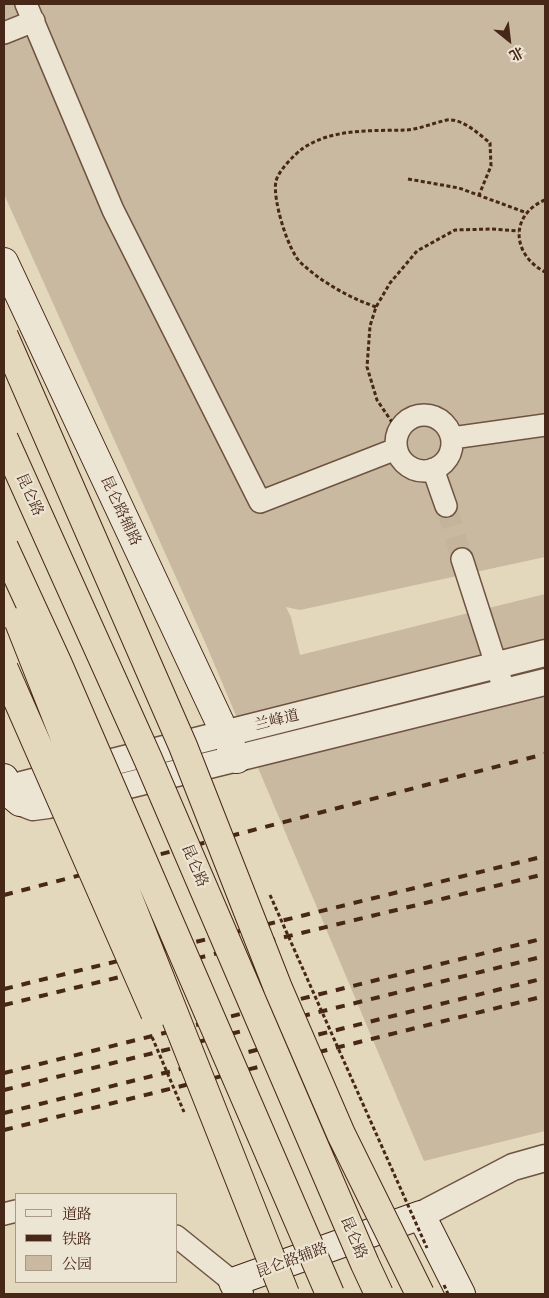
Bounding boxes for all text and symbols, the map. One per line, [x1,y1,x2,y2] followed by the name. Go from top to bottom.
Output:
[484,15,534,65] north arrow
[506,42,527,64] text: 北
[12,471,46,519] street label: 昆仑路
[96,473,144,549] street label: 昆仑路辅路
[253,707,301,735] street label: 兰峰道
[177,842,211,890] street label: 昆仑路
[15,1193,178,1283] legend
[62,1205,92,1224] text: 道路
[336,1214,370,1262] street label: 昆仑路
[62,1230,92,1249] text: 铁路
[254,1240,330,1282] street label: 昆仑路辅路
[62,1255,92,1274] text: 公园

